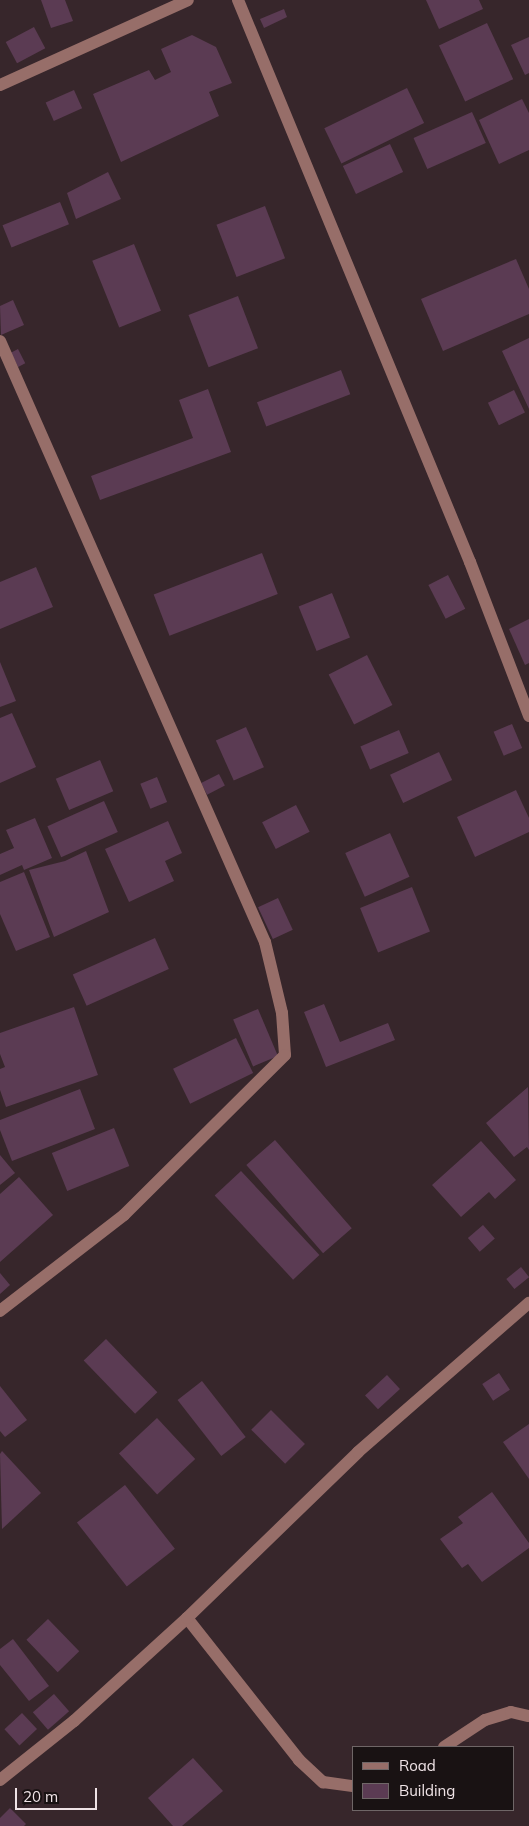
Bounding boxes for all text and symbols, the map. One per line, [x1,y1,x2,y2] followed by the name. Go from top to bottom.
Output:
[352,1746,514,1811] legend
[399,1756,436,1775] text: Road
[18,1778,100,1810] scale bar
[399,1781,455,1800] text: Building
[23,1787,58,1806] text: 20 m

